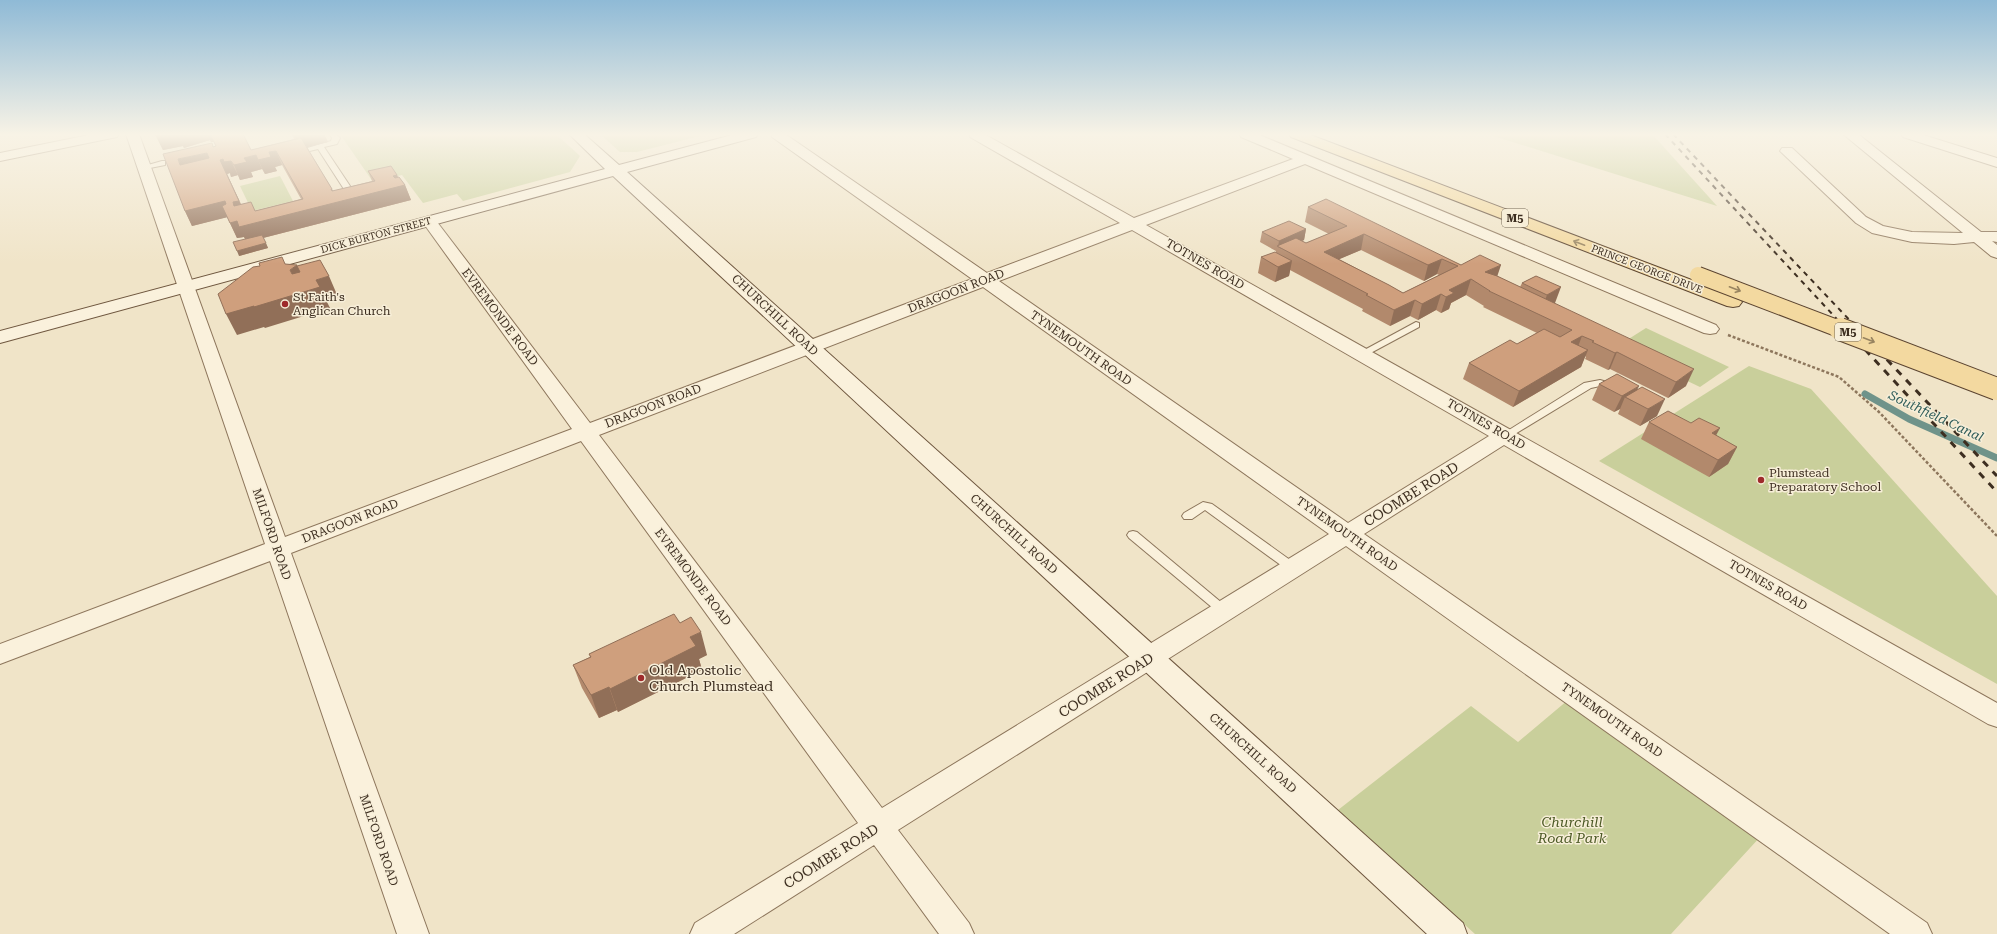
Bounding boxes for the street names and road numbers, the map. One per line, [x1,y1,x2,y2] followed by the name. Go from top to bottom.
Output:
[1502,209,1528,227] road number: M5
[320,215,433,255] street label: DICK BURTON STREET
[1163,236,1247,292] street label: TOTNES ROAD
[1590,243,1704,295] street label: PRINCE GEORGE DRIVE
[459,266,541,368] street label: EVREMONDE ROAD
[906,266,1006,316] street label: DRAGOON ROAD
[729,271,821,359] street label: CHURCHILL ROAD
[1028,308,1134,388] street label: TYNEMOUTH ROAD
[1835,323,1861,341] road number: M5
[603,381,703,431] street label: DRAGOON ROAD
[1444,396,1528,452] street label: TOTNES ROAD
[1361,458,1461,530] street label: COOMBE ROAD
[250,486,294,582] street label: MILFORD ROAD
[967,491,1061,577] street label: CHURCHILL ROAD
[1294,494,1400,574] street label: TYNEMOUTH ROAD
[300,496,400,546] street label: DRAGOON ROAD
[652,526,734,628] street label: EVREMONDE ROAD
[1726,557,1810,613] street label: TOTNES ROAD
[1056,649,1156,721] street label: COOMBE ROAD
[1559,680,1665,760] street label: TYNEMOUTH ROAD
[1206,710,1300,796] street label: CHURCHILL ROAD
[357,792,401,888] street label: MILFORD ROAD
[781,820,881,892] street label: COOMBE ROAD

